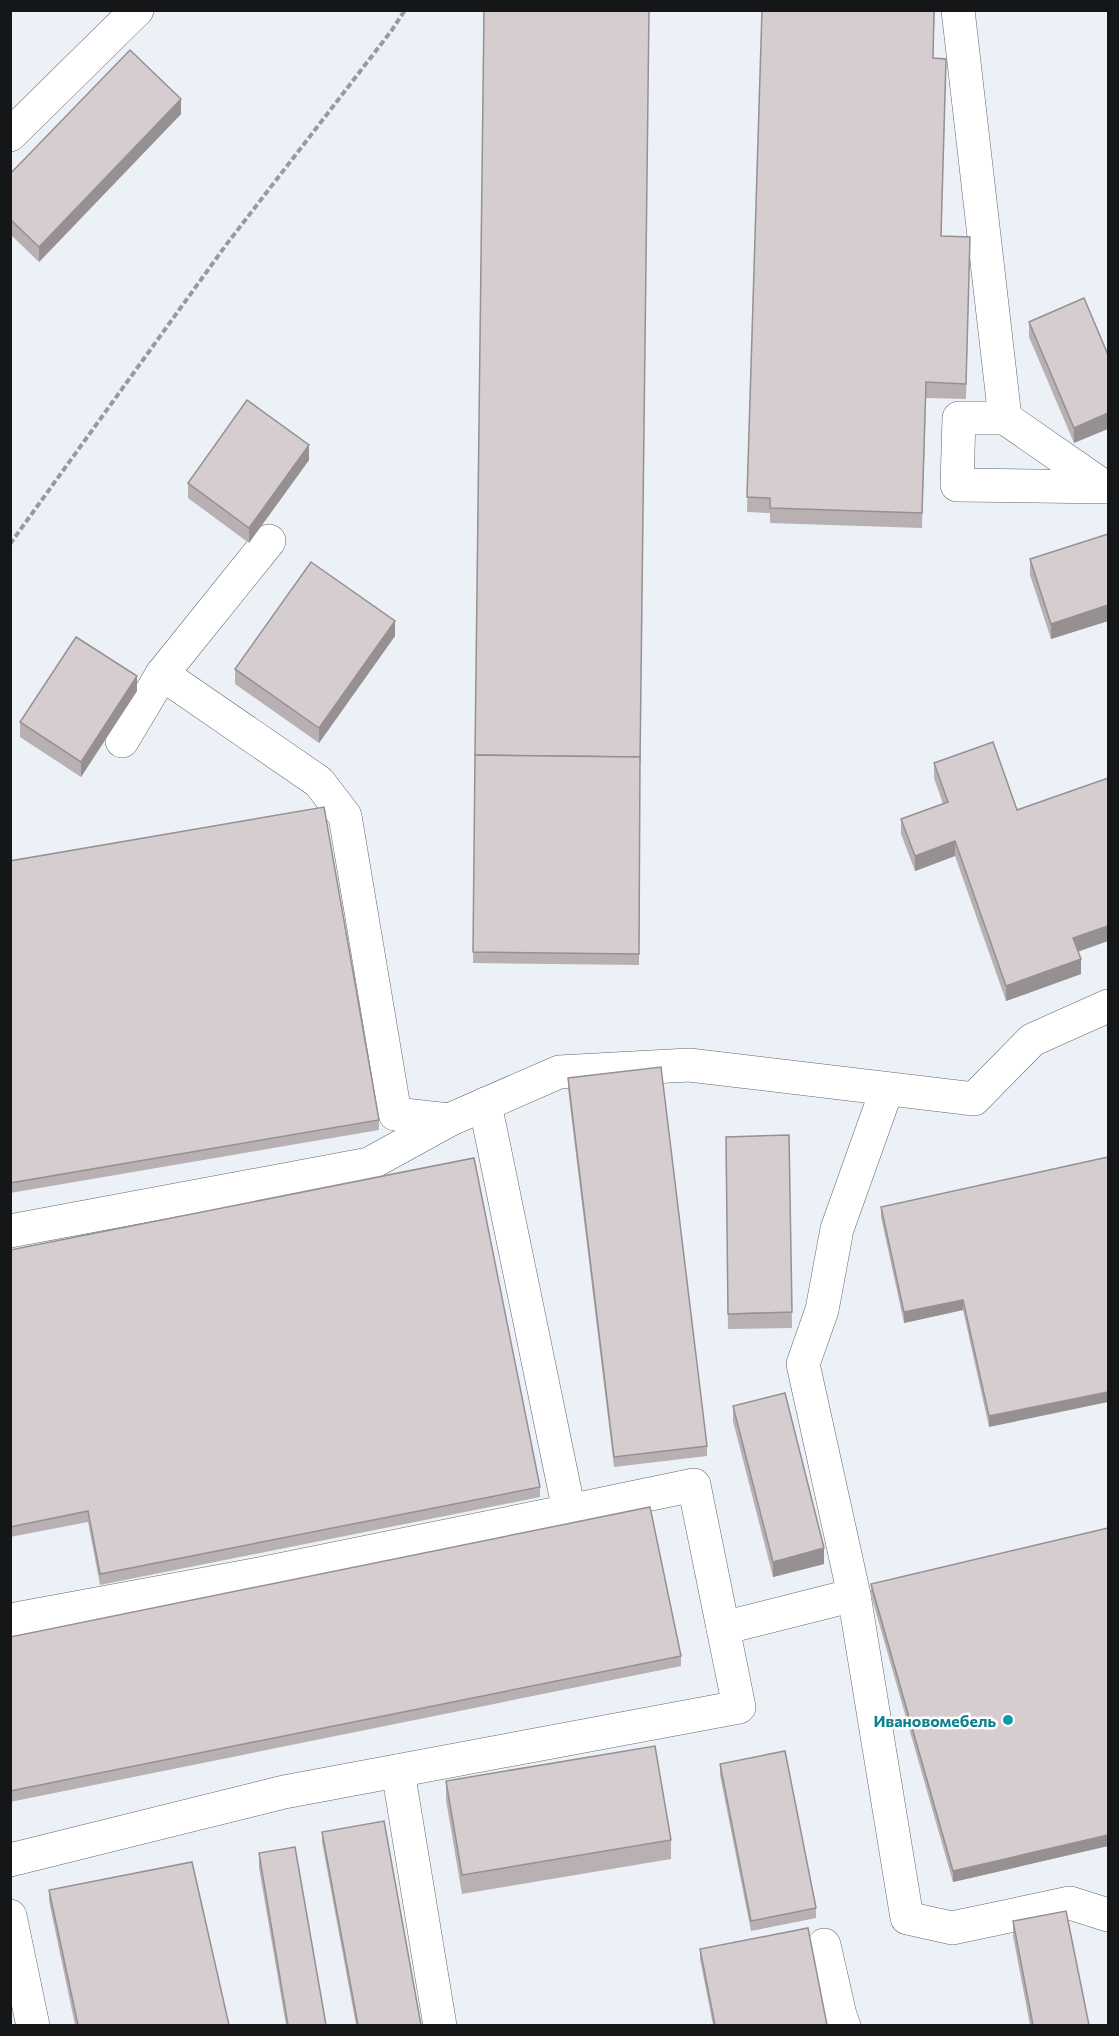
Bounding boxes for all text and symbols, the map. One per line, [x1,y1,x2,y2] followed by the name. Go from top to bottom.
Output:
[873,1711,996,1730] place label: Ивановомебель
[1001,1713,1015,1727] marker: Ивановомебель

